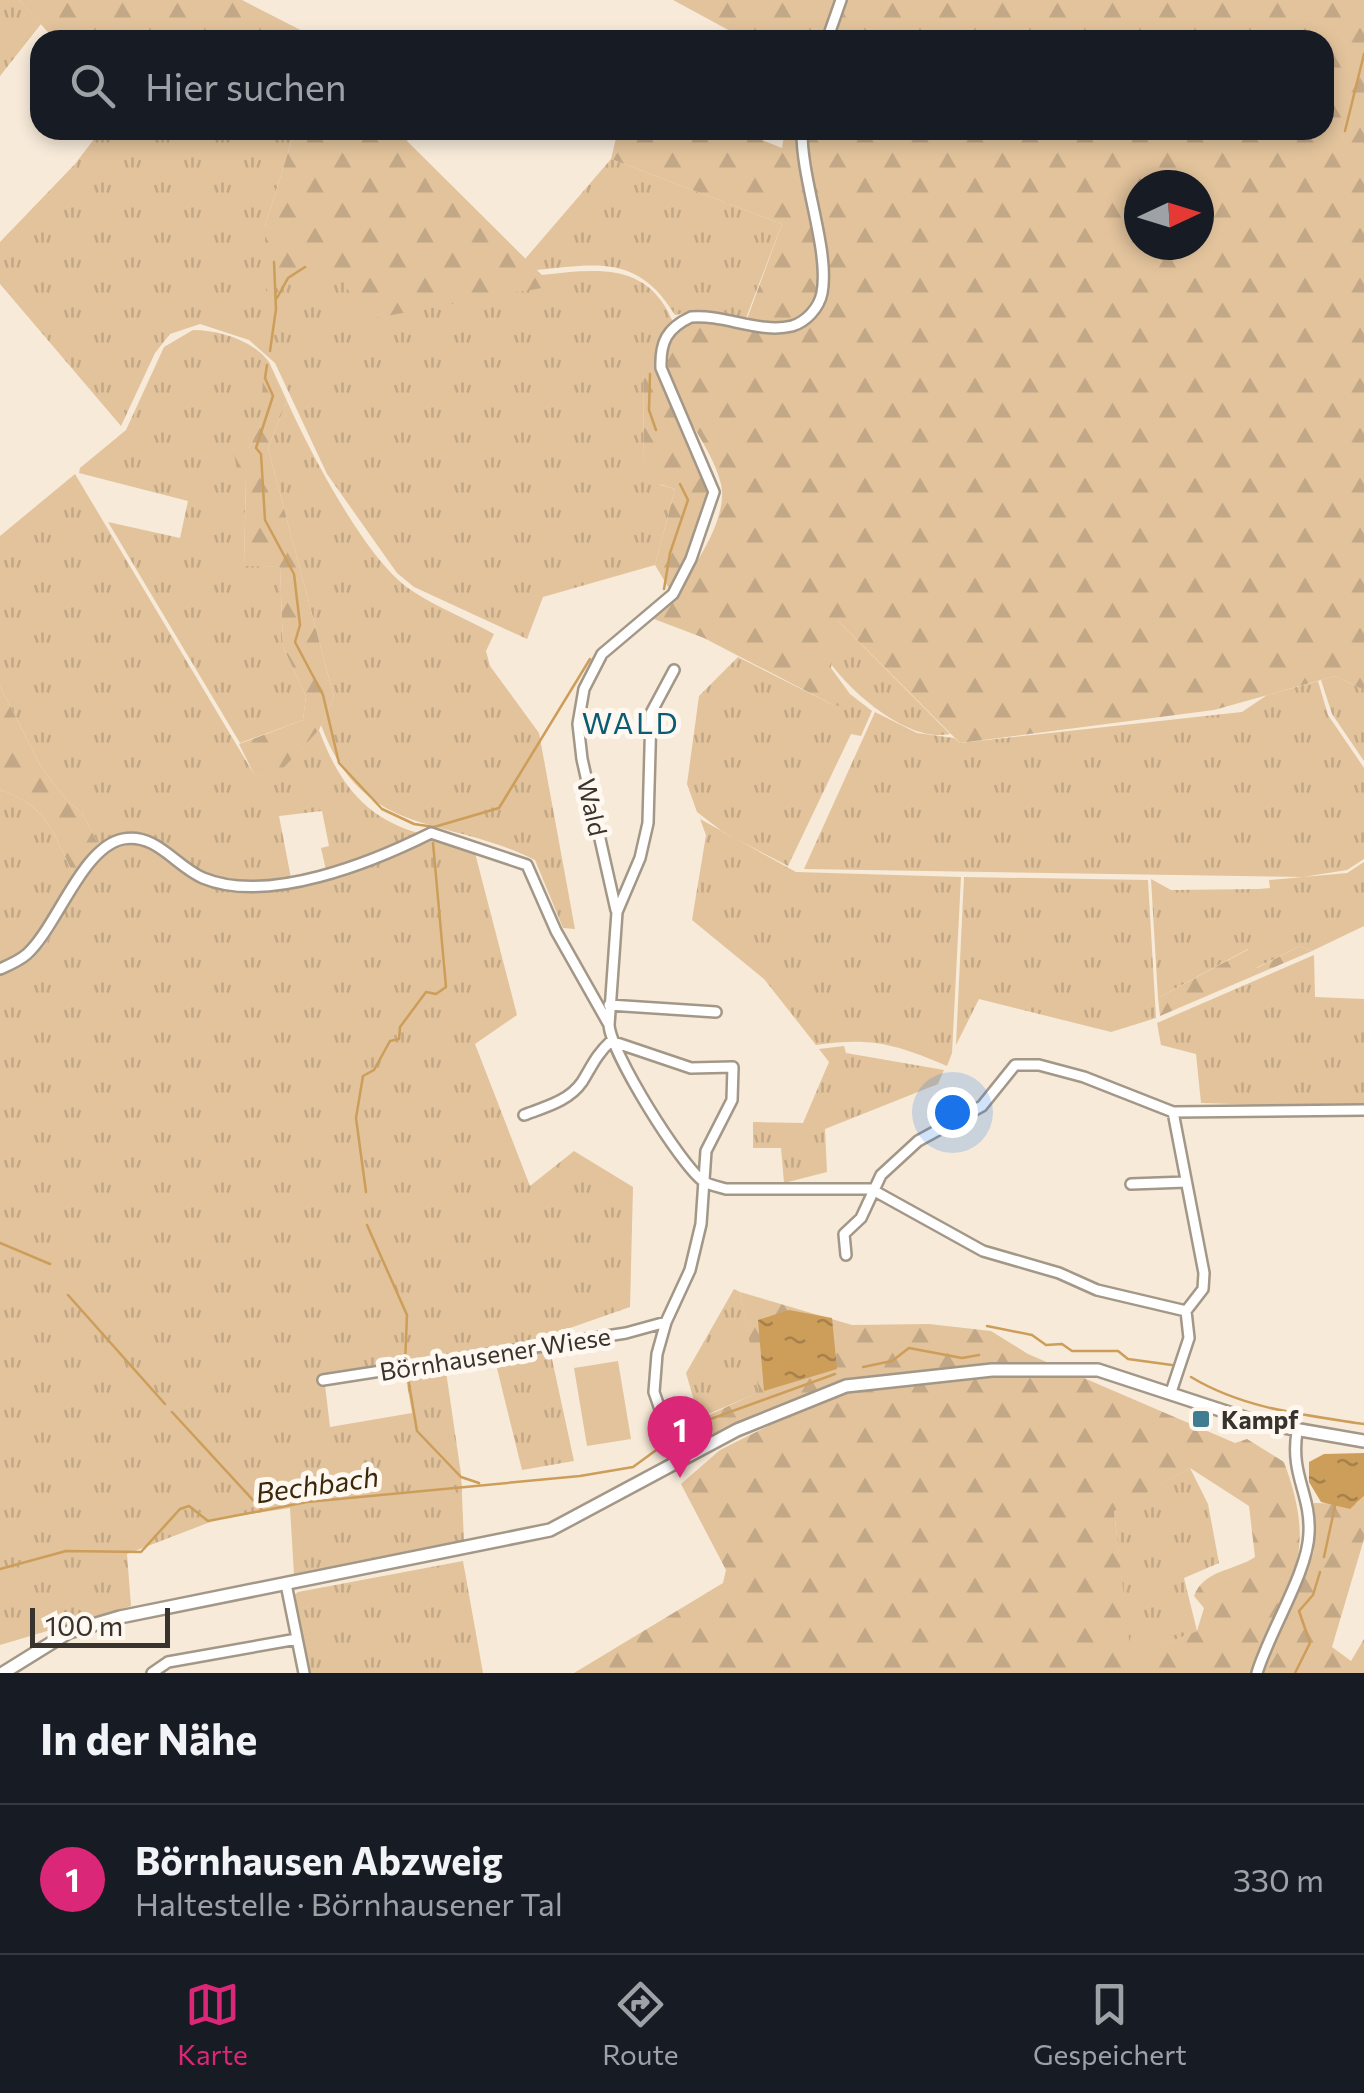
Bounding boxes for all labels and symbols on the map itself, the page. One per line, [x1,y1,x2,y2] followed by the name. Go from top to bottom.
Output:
[1124,170,1214,260] north arrow
[582,703,680,740] district label: WALD
[572,775,614,839] street label: Wald
[927,1087,978,1138] your location
[377,1320,613,1386] street label: Börnhausener Wiese
[648,1396,712,1478] pin: 1
[1221,1404,1299,1434] place label: Kampf
[1190,1408,1212,1430] marker: Kampf
[253,1459,381,1509] water label: Bechbach
[30,1603,170,1648] scale bar

